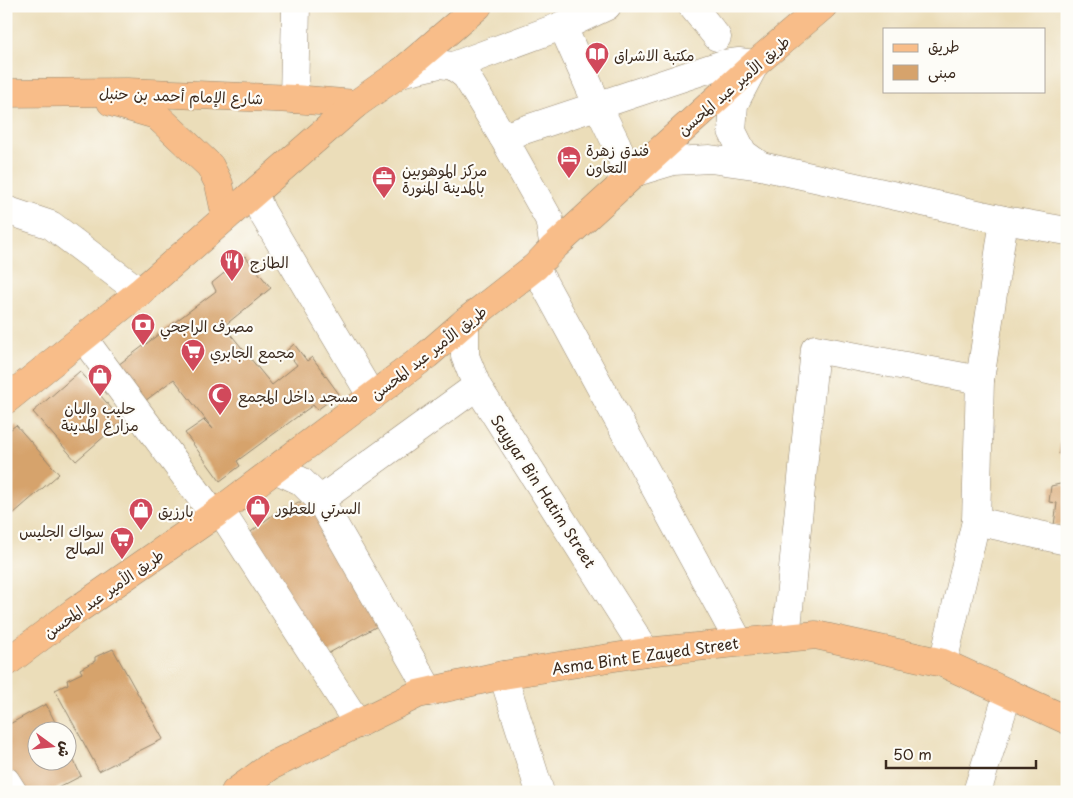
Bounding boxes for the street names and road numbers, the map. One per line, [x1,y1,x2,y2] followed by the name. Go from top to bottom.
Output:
[672,30,794,140] street label: طريق الأمير عبد المحسن
[99,81,263,110] street label: شارع الإمام أحمد بن حنبل
[365,299,491,405] street label: طريق الأمير عبد المحسن
[486,410,602,572] street label: Sayyar Bin Hatim Street
[38,543,168,643] street label: طريق الأمير عبد المحسن
[550,631,740,679] street label: Asma Bint E Zayed Street

